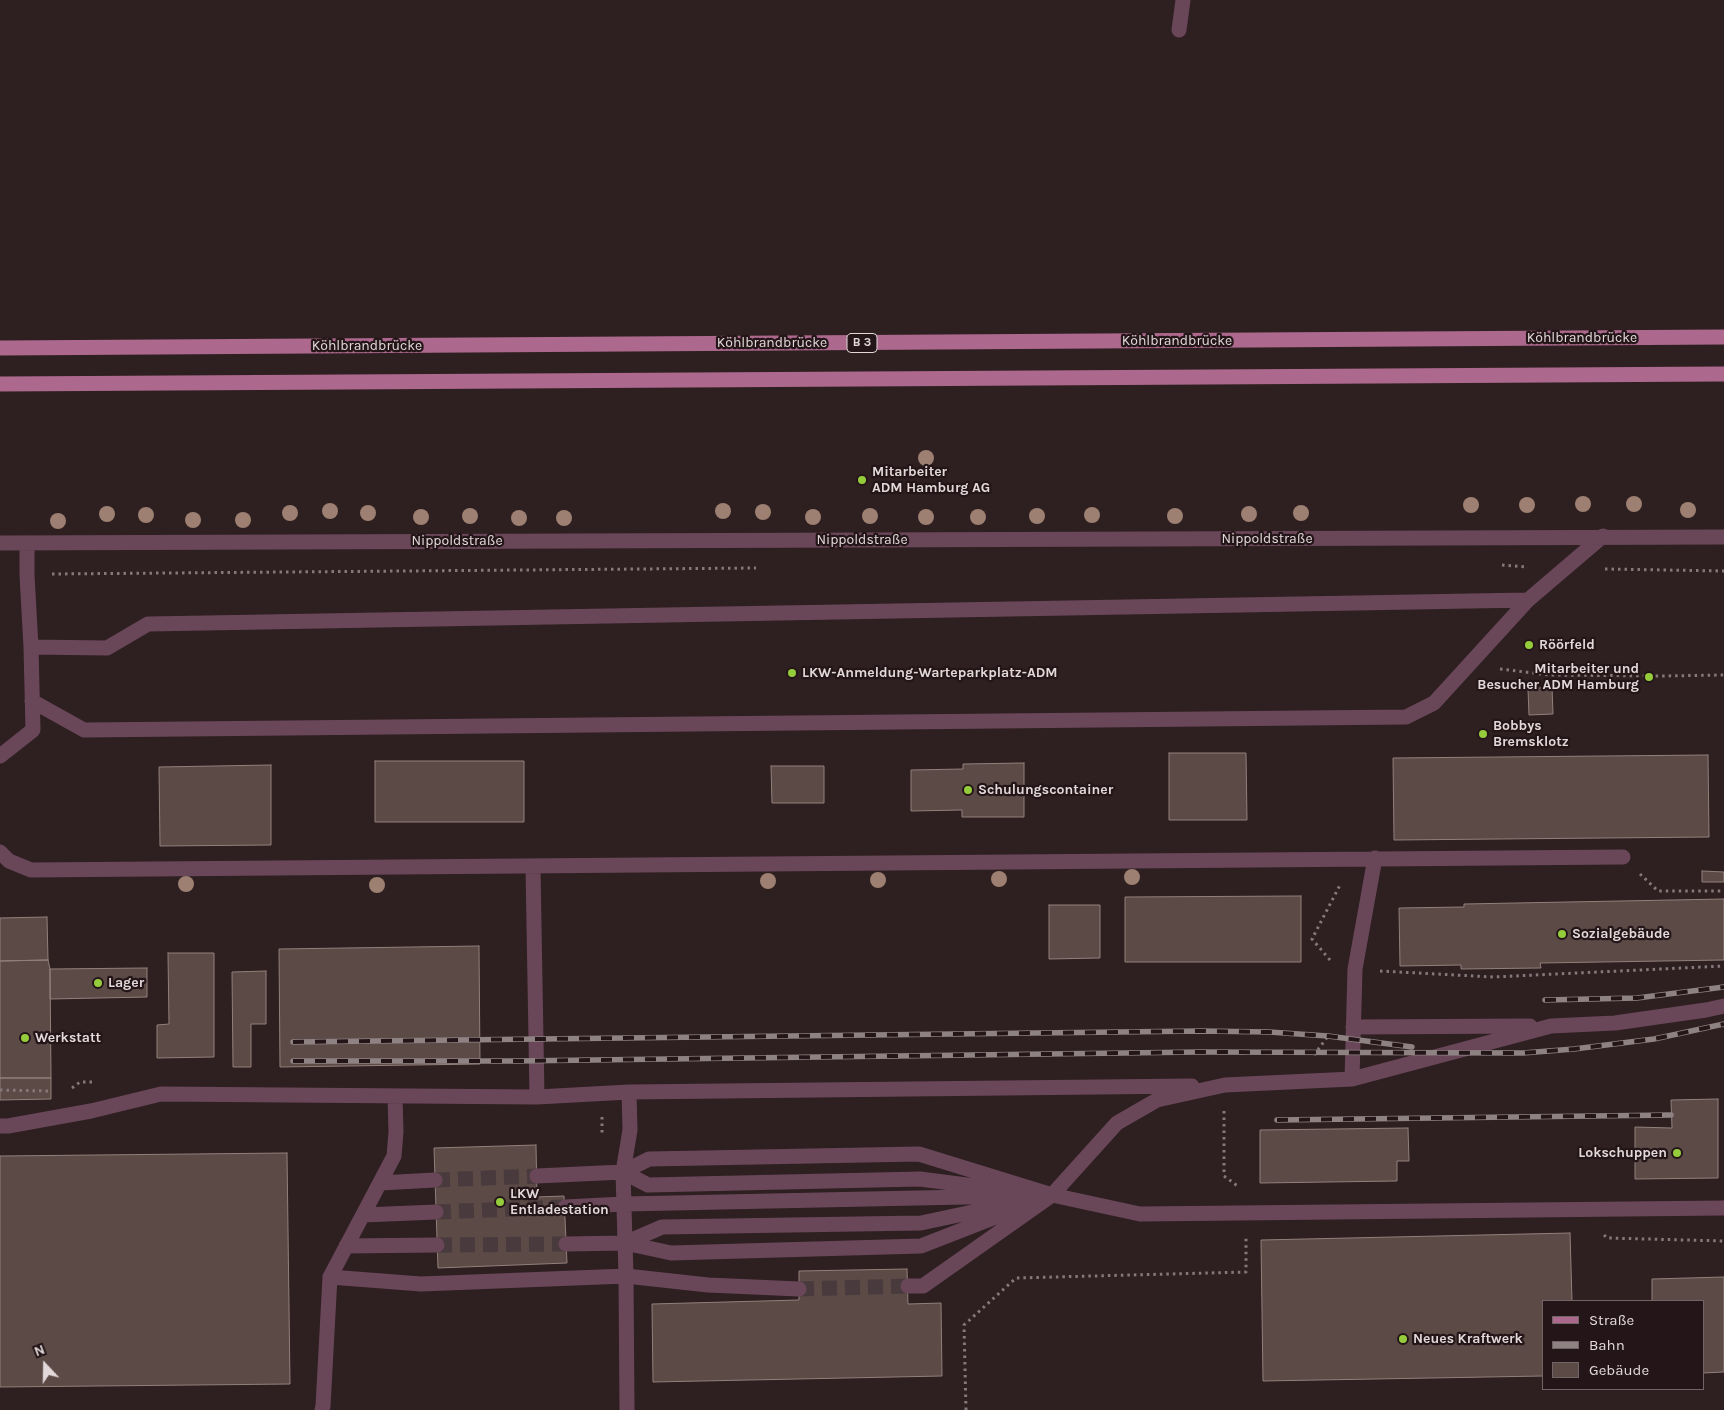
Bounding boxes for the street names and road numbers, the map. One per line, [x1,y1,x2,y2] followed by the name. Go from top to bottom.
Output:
[1527,330,1637,346] street label: Köhlbrandbrücke
[847,333,877,352] road number: B 3
[1122,333,1232,349] street label: Köhlbrandbrücke
[717,335,827,351] street label: Köhlbrandbrücke
[312,338,422,354] street label: Köhlbrandbrücke
[1221,531,1313,547] street label: Nippoldstraße
[816,532,908,548] street label: Nippoldstraße
[411,533,503,549] street label: Nippoldstraße

